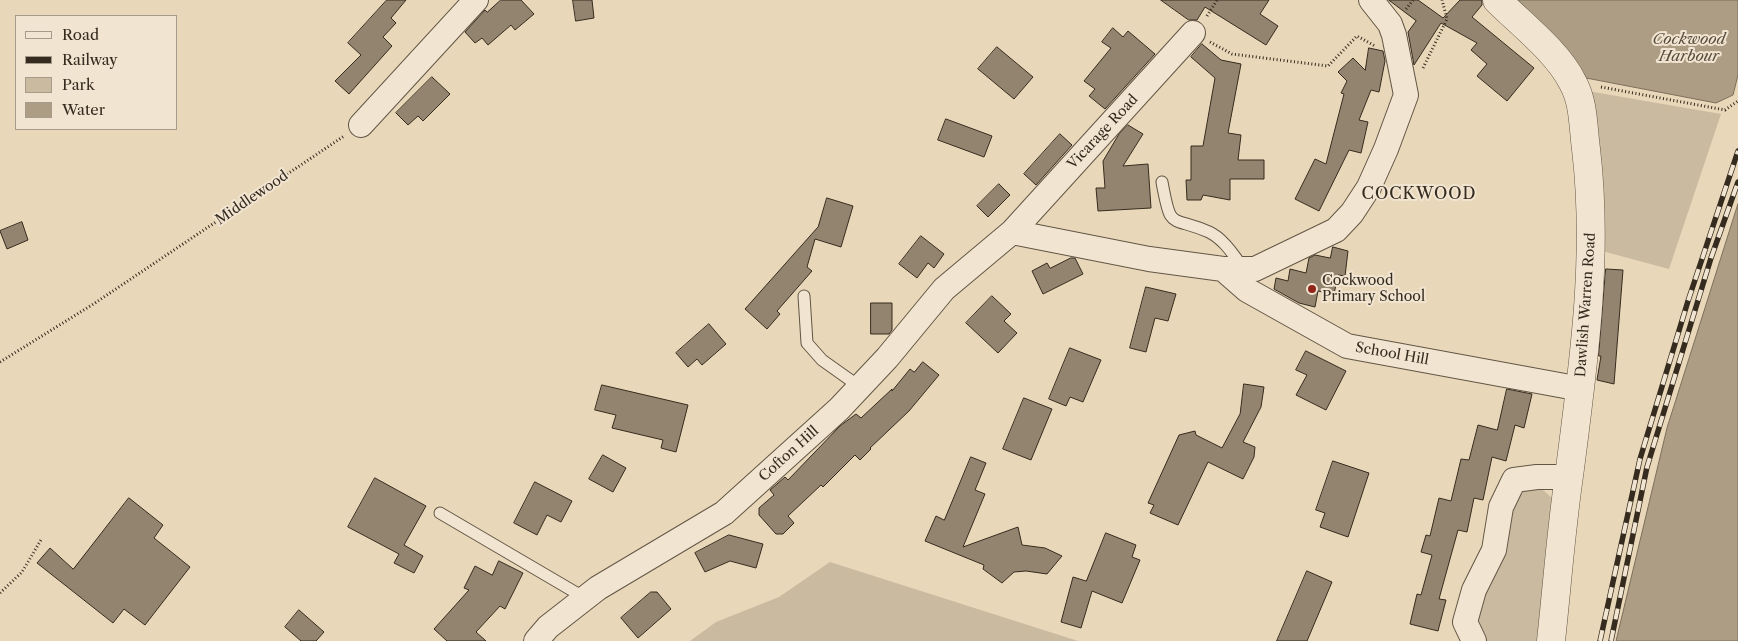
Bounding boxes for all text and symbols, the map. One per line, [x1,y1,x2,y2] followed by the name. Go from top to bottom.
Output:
[15,15,178,130] legend
[62,25,99,44] text: Road
[1653,31,1725,66] water label: Cockwood Harbour
[62,50,118,69] text: Railway
[62,75,95,94] text: Park
[1064,91,1142,173] street label: Vicarage Road
[62,100,105,119] text: Water
[212,168,292,228] street label: Middlewood
[1361,184,1477,204] district label: COCKWOOD
[1573,232,1599,378] street label: Dawlish Warren Road
[1322,273,1425,306] place label: Cockwood Primary School
[1306,283,1318,295] marker: Cockwood Primary School
[1354,339,1430,369] street label: School Hill
[756,423,822,485] street label: Cofton Hill

